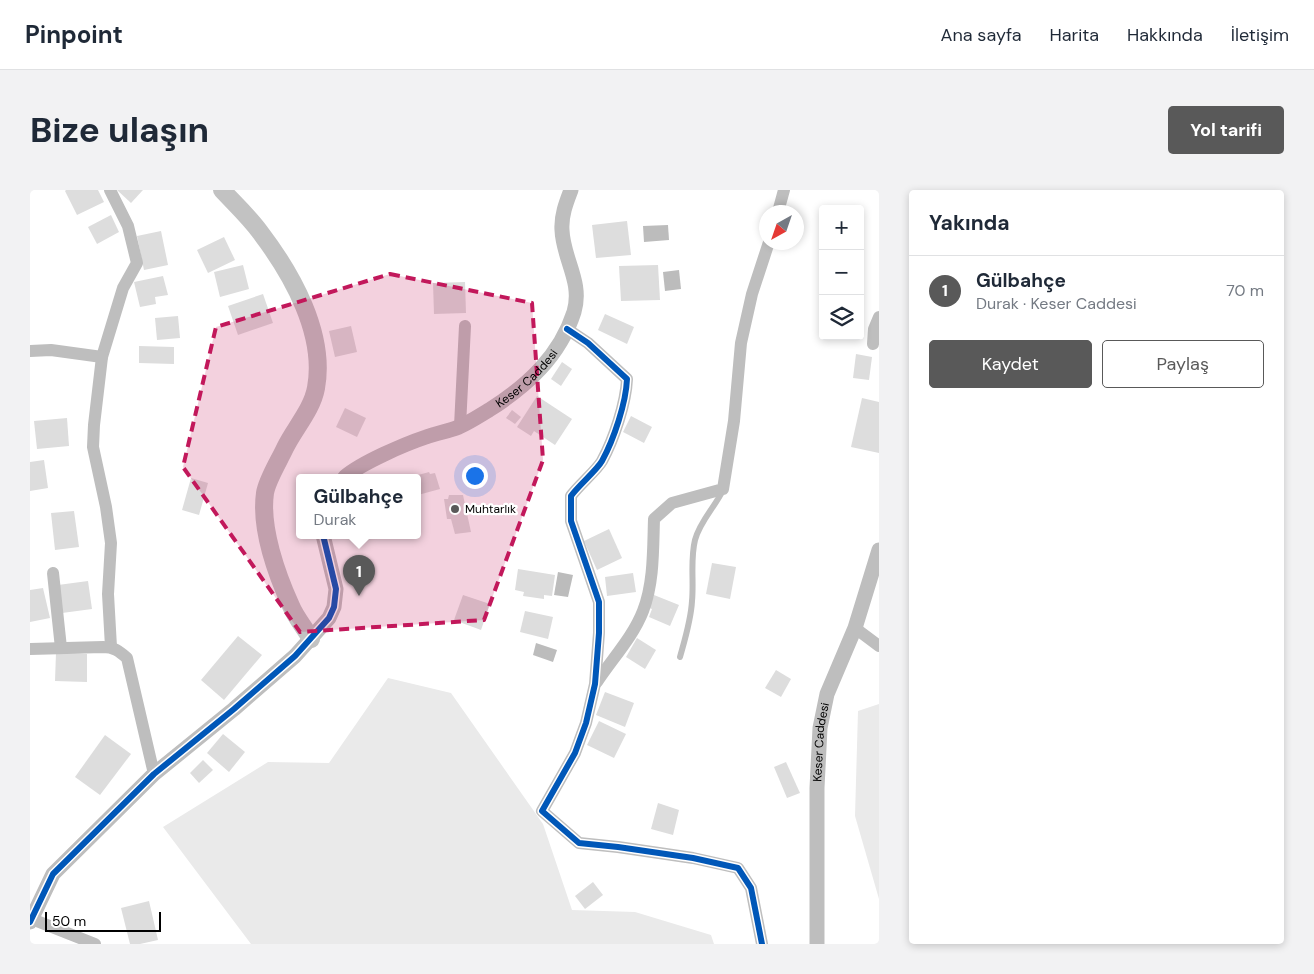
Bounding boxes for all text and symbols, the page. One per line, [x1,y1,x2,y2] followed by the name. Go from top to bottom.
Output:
[25,19,123,50] text: Pinpoint
[941,23,1021,47] text: Ana sayfa
[1049,23,1099,47] text: Harita
[1127,23,1203,47] text: Hakkında
[1231,23,1289,47] text: İletişim
[1168,106,1284,154] button: Yol tarifi
[30,107,209,153] text: Bize ulaşın
[759,205,804,250] north arrow
[819,205,864,340] map controls
[819,205,864,250] button: +
[929,209,1010,237] text: Yakında
[819,250,864,295] button: −
[976,268,1066,293] text: Gülbahçe
[942,280,948,301] text: 1
[1226,280,1264,301] text: 70 m
[976,293,1137,314] text: Durak · Keser Caddesi
[819,295,864,340] button: layers
[929,340,1092,388] button: Kaydet
[1102,340,1264,388] button: Paylaş
[493,346,561,411] street label: Keser Caddesi
[462,463,488,489] your location
[296,474,421,539] popup
[314,484,403,509] text: Gülbahçe
[465,501,516,517] place label: Muhtarlık
[449,503,461,515] marker: Muhtarlık
[314,509,356,530] text: Durak
[343,555,375,596] pin: 1
[809,701,833,782] street label: Keser Caddesi
[45,909,161,932] scale bar
[52,912,86,930] text: 50 m

